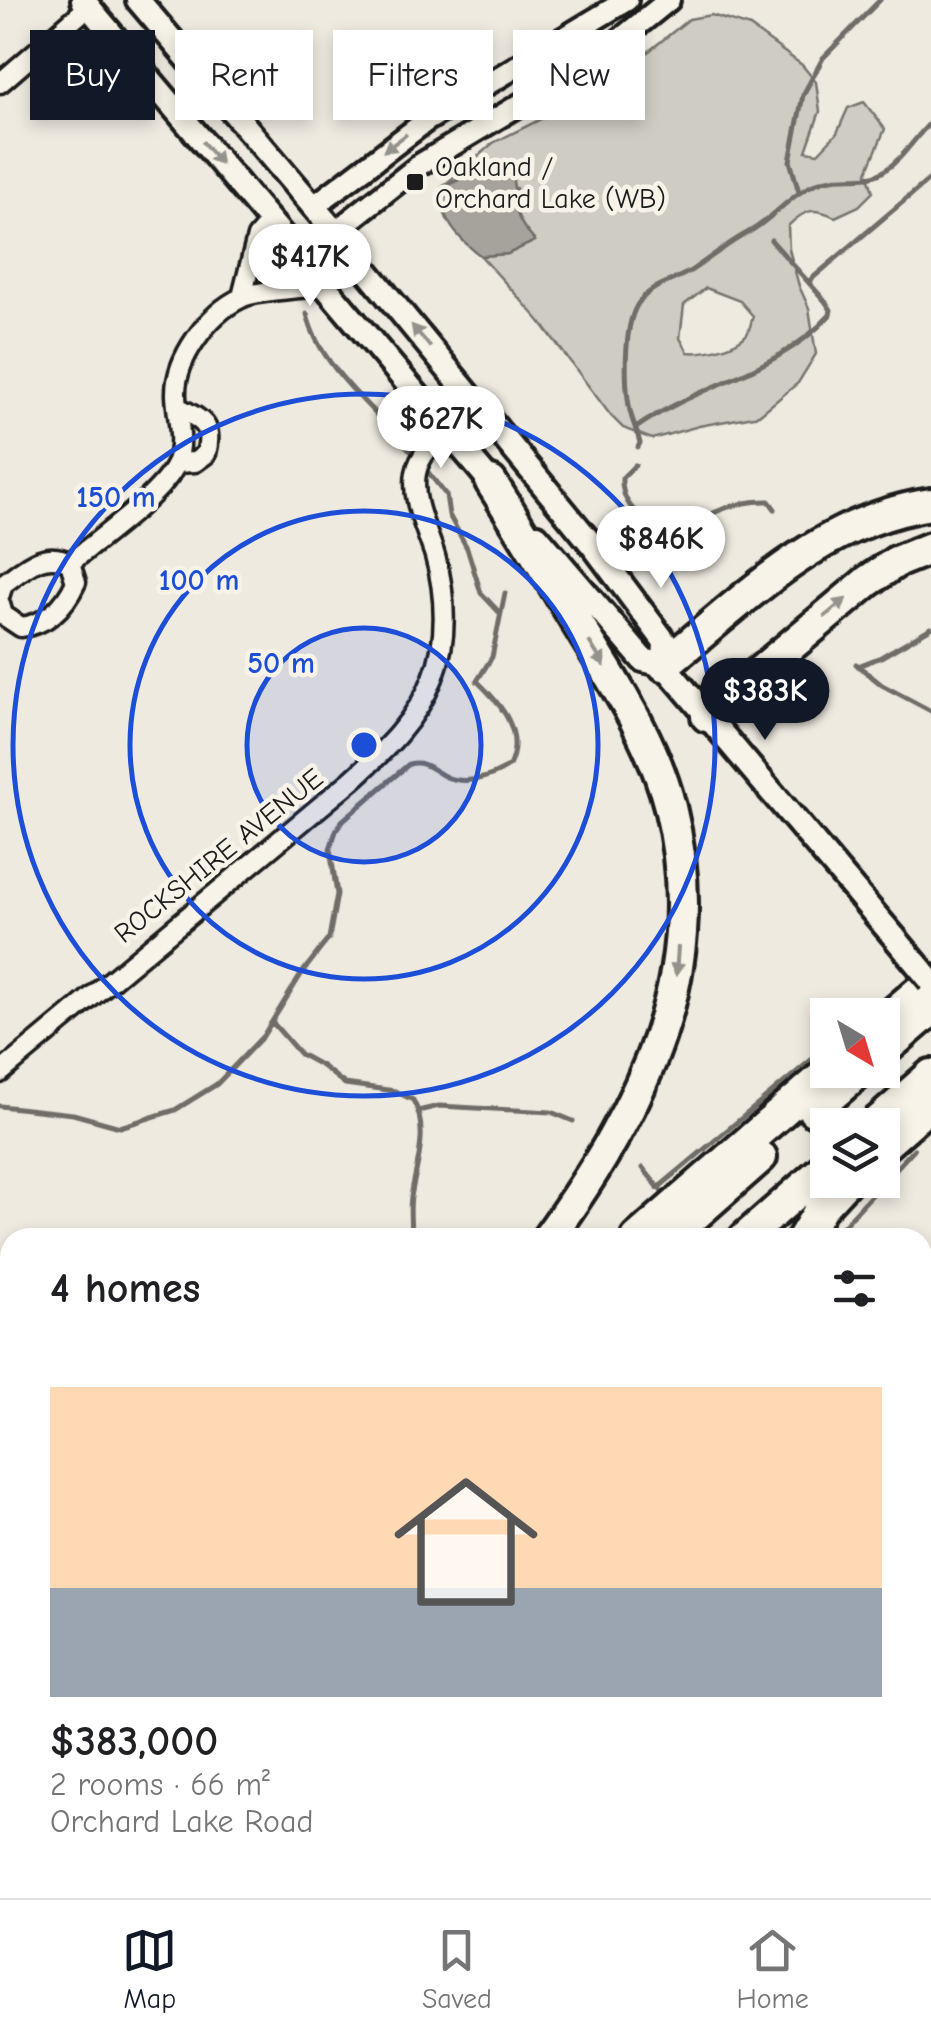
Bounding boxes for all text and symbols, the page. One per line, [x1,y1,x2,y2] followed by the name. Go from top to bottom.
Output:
[30,30,155,120] chip: Buy
[175,30,313,120] chip: Rent
[333,30,493,120] chip: Filters
[513,30,645,120] chip: New
[382,132,408,152] one-way arrow
[201,140,222,165] one-way arrow
[435,151,666,215] place label: Oakland / Orchard Lake (WB)
[404,171,426,193] marker: Oakland / Orchard Lake (WB)
[240,224,380,309] pin: $417K
[270,238,350,275] text: $417K
[411,324,432,349] one-way arrow
[371,386,511,471] pin: $627K
[399,400,483,437] text: $627K
[76,480,156,515] text: 150 m
[591,506,731,591] pin: $846K
[618,520,704,557] text: $846K
[159,563,239,598] text: 100 m
[823,598,848,619] one-way arrow
[588,640,605,668] one-way arrow
[247,646,315,681] text: 50 m
[695,658,835,743] pin: $383K
[722,672,808,709] text: $383K
[346,727,382,763] centre of rings
[108,762,329,950] street label: ROCKSHIRE AVENUE
[669,945,685,977] one-way arrow
[810,998,900,1088] north arrow
[810,998,900,1198] map controls
[810,1108,900,1198] button: layers
[827,1261,882,1316] icon: filters
[50,1264,200,1313] text: 4 homes
[376,1452,556,1632] icon: home
[50,1717,218,1766] text: $383,000
[50,1766,270,1803] text: 2 rooms · 66 m²
[50,1803,313,1840] text: Orchard Lake Road
[122,1923,177,2015] tab: Map
[422,1923,492,2015] tab: Saved
[736,1923,809,2015] tab: Home

